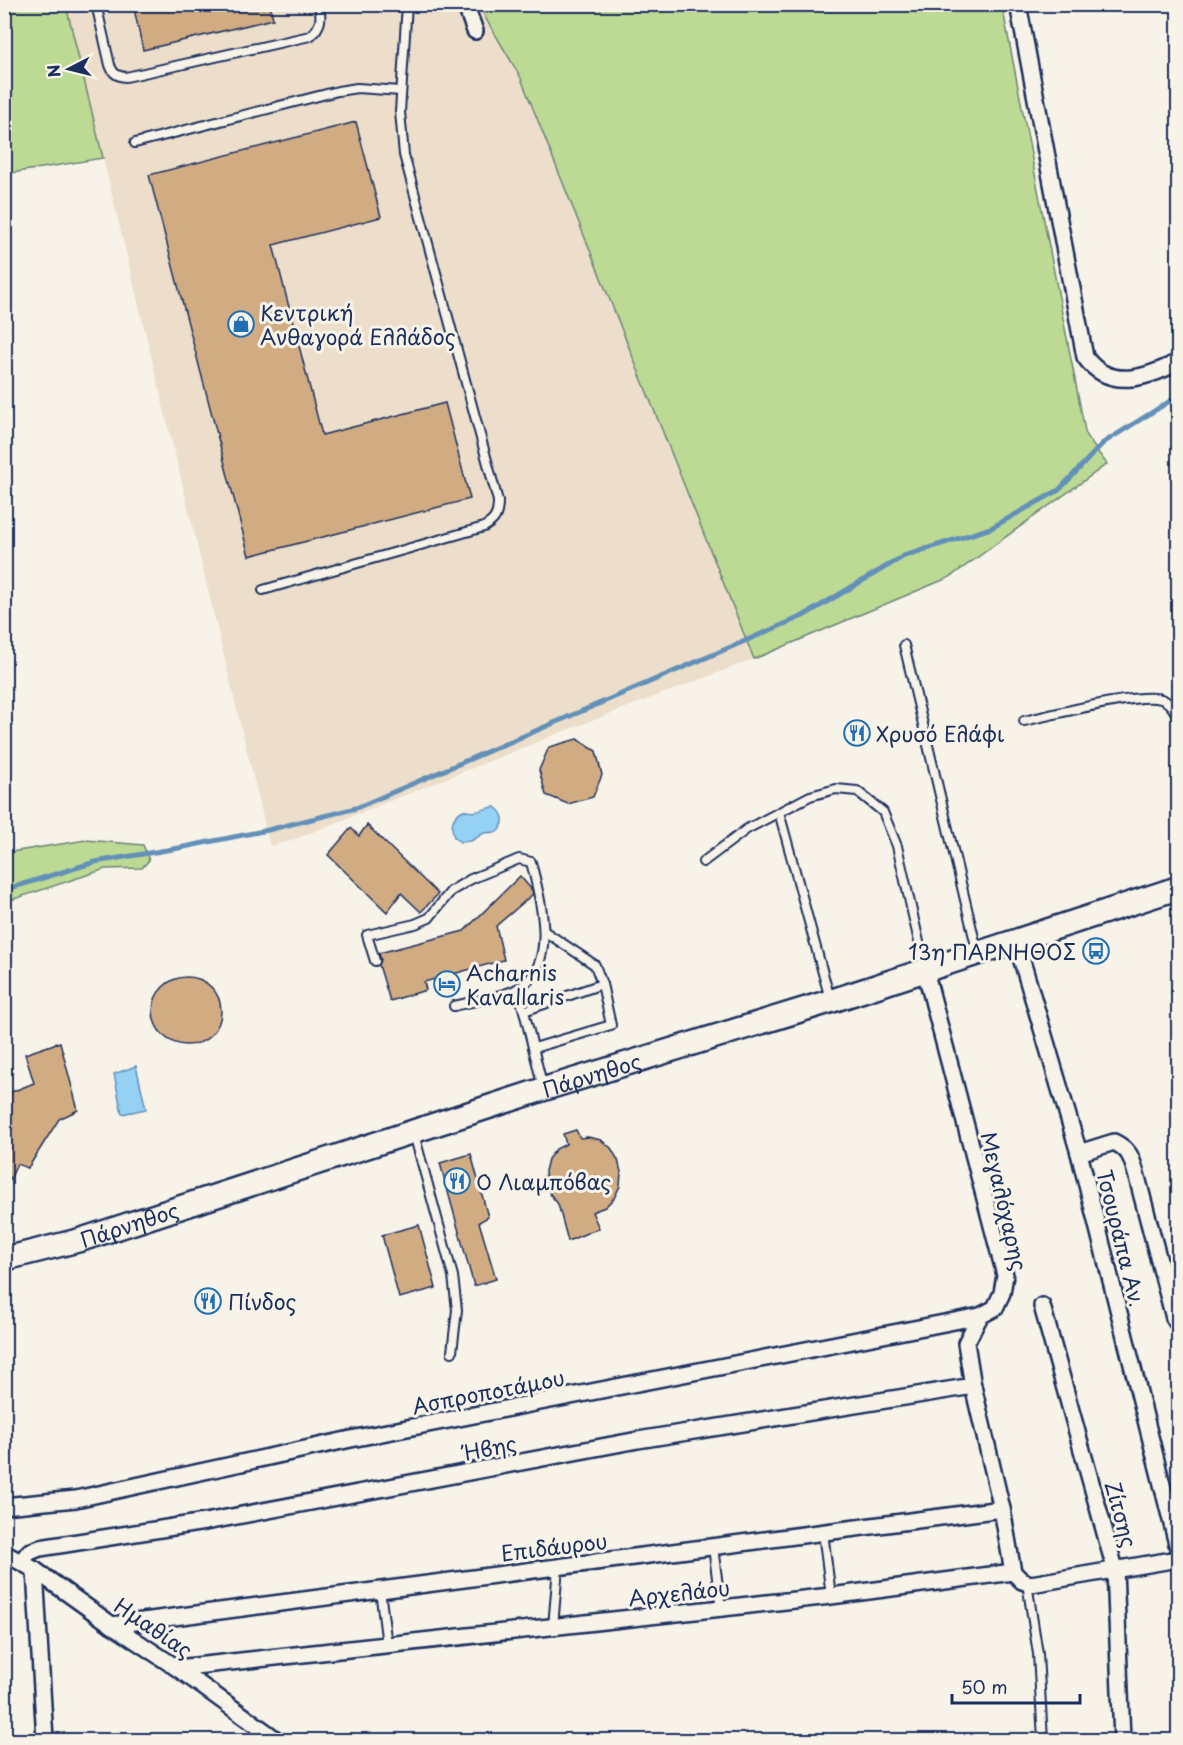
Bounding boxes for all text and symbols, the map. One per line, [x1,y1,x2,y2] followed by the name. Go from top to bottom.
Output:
[39,39,99,99] north arrow
[40,63,66,79] text: N
[260,296,455,352] place label: Κεντρική Ανθαγορά Ελλάδος
[226,309,256,339] shop icon: Κεντρική Ανθαγορά Ελλάδος
[876,717,1005,749] place label: Χρυσό Ελάφι
[842,718,872,748] restaurant icon: Χρυσό Ελάφι
[908,935,1076,967] place label: 13η ΠΑΡΝΗΘΟΣ
[1081,936,1111,966] bus stop icon: 13η ΠΑΡΝΗΘΟΣ
[466,956,564,1012] place label: Acharnis Kavallaris
[432,969,462,999] hotel icon: Acharnis Kavallaris
[538,1044,645,1105] street label: Πάρνηθος
[973,1128,1037,1274] street label: Μεγαλόχαρης
[476,1165,611,1197] place label: Ο Λιαμπόβας
[442,1166,472,1196] restaurant icon: Ο Λιαμπόβας
[1090,1166,1154,1310] street label: Τσουράπα Αν.
[76,1193,182,1255] street label: Πάρνηθος
[228,1285,296,1317] place label: Πίνδος
[193,1286,223,1316] restaurant icon: Πίνδος
[409,1361,567,1421] street label: Ασπροποτάμου
[458,1426,519,1468] street label: Ήβης
[1098,1477,1146,1551] street label: Ζίτσης
[499,1524,609,1568] street label: Επιδάυρου
[627,1571,731,1613] street label: Αρχελάου
[108,1589,200,1665] street label: Ημαθίας
[952,1667,1080,1705] scale bar
[961,1673,1008,1700] text: 50 m

